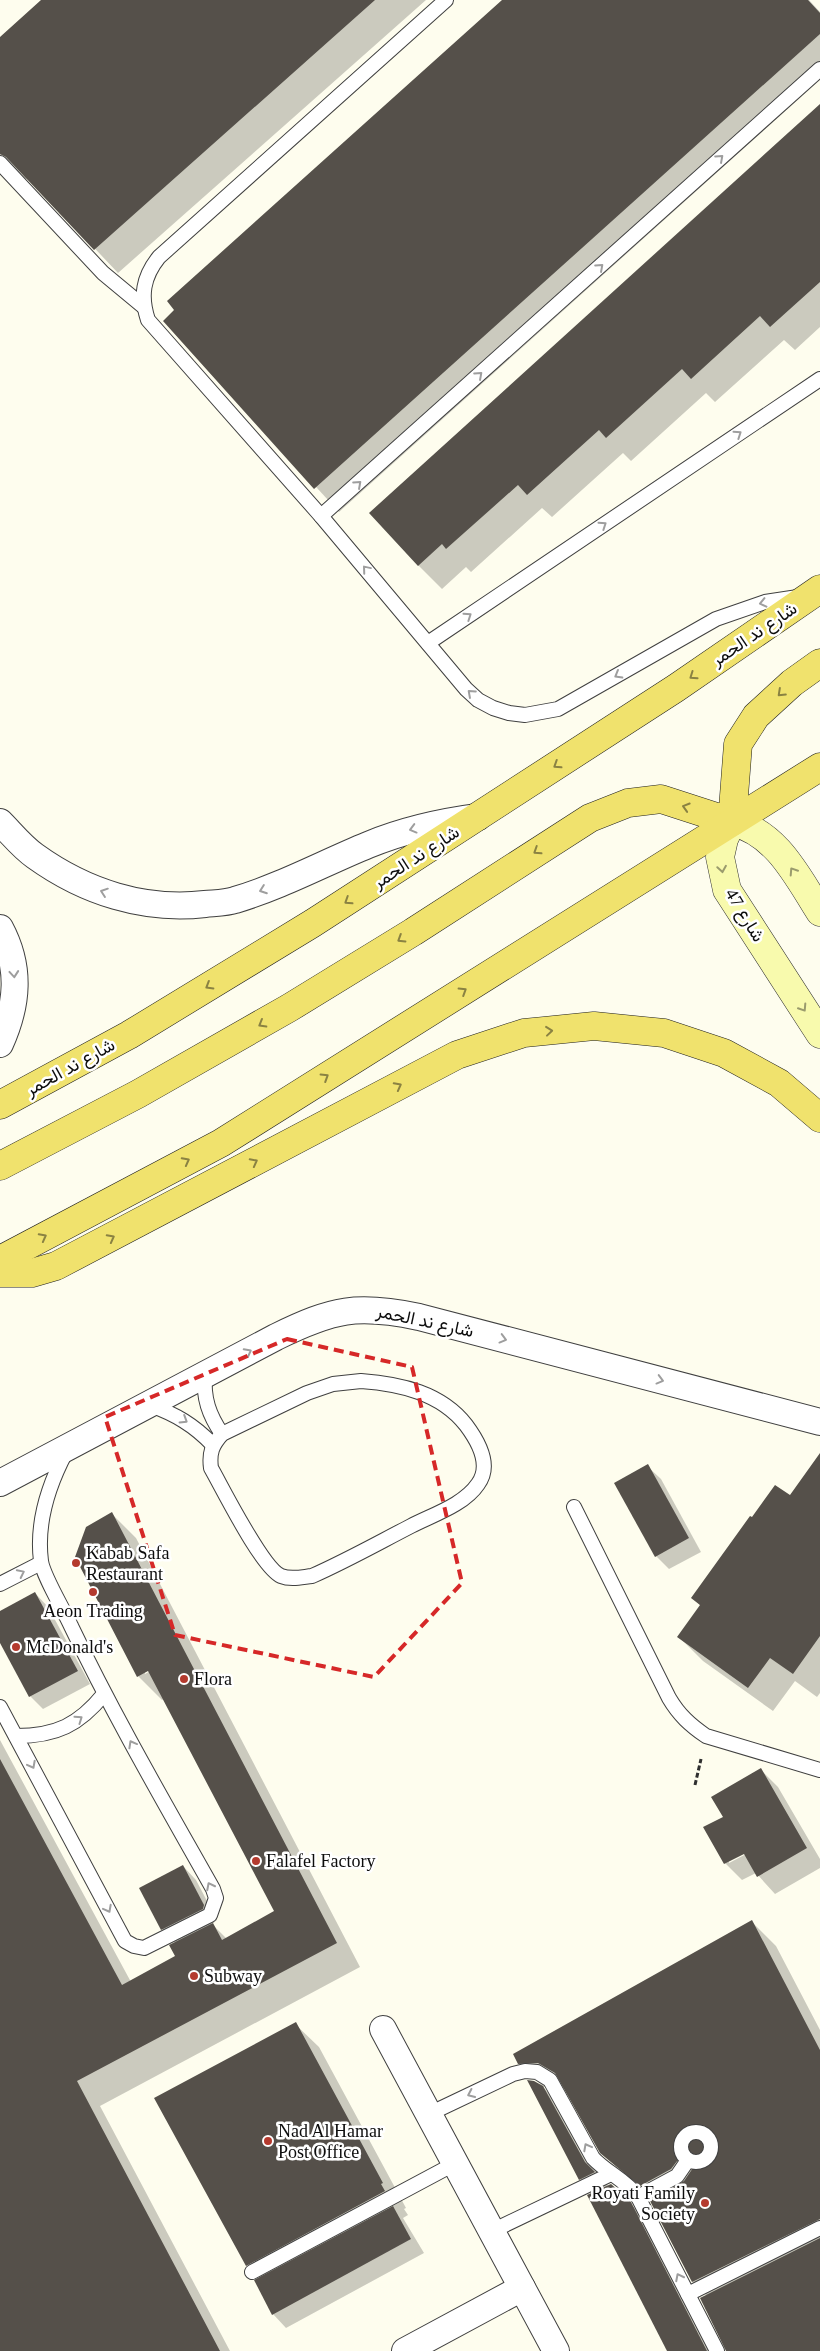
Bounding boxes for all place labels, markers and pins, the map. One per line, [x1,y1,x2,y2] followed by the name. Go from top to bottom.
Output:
[86,1543,169,1584] place label: Kabab Safa Restaurant
[70,1557,82,1569] marker: Kabab Safa Restaurant
[87,1586,99,1598] marker: Aeon Trading
[43,1601,143,1621] place label: Aeon Trading
[26,1637,113,1657] place label: McDonald's
[10,1641,22,1653] marker: McDonald's
[194,1669,232,1689] place label: Flora
[178,1673,190,1685] marker: Flora
[266,1851,375,1871] place label: Falafel Factory
[250,1855,262,1867] marker: Falafel Factory
[204,1966,262,1986] place label: Subway
[188,1970,200,1982] marker: Subway
[278,2121,383,2162] place label: Nad Al Hamar Post Office
[262,2135,274,2147] marker: Nad Al Hamar Post Office
[592,2183,695,2224] place label: Royati Family Society
[699,2197,711,2209] marker: Royati Family Society

